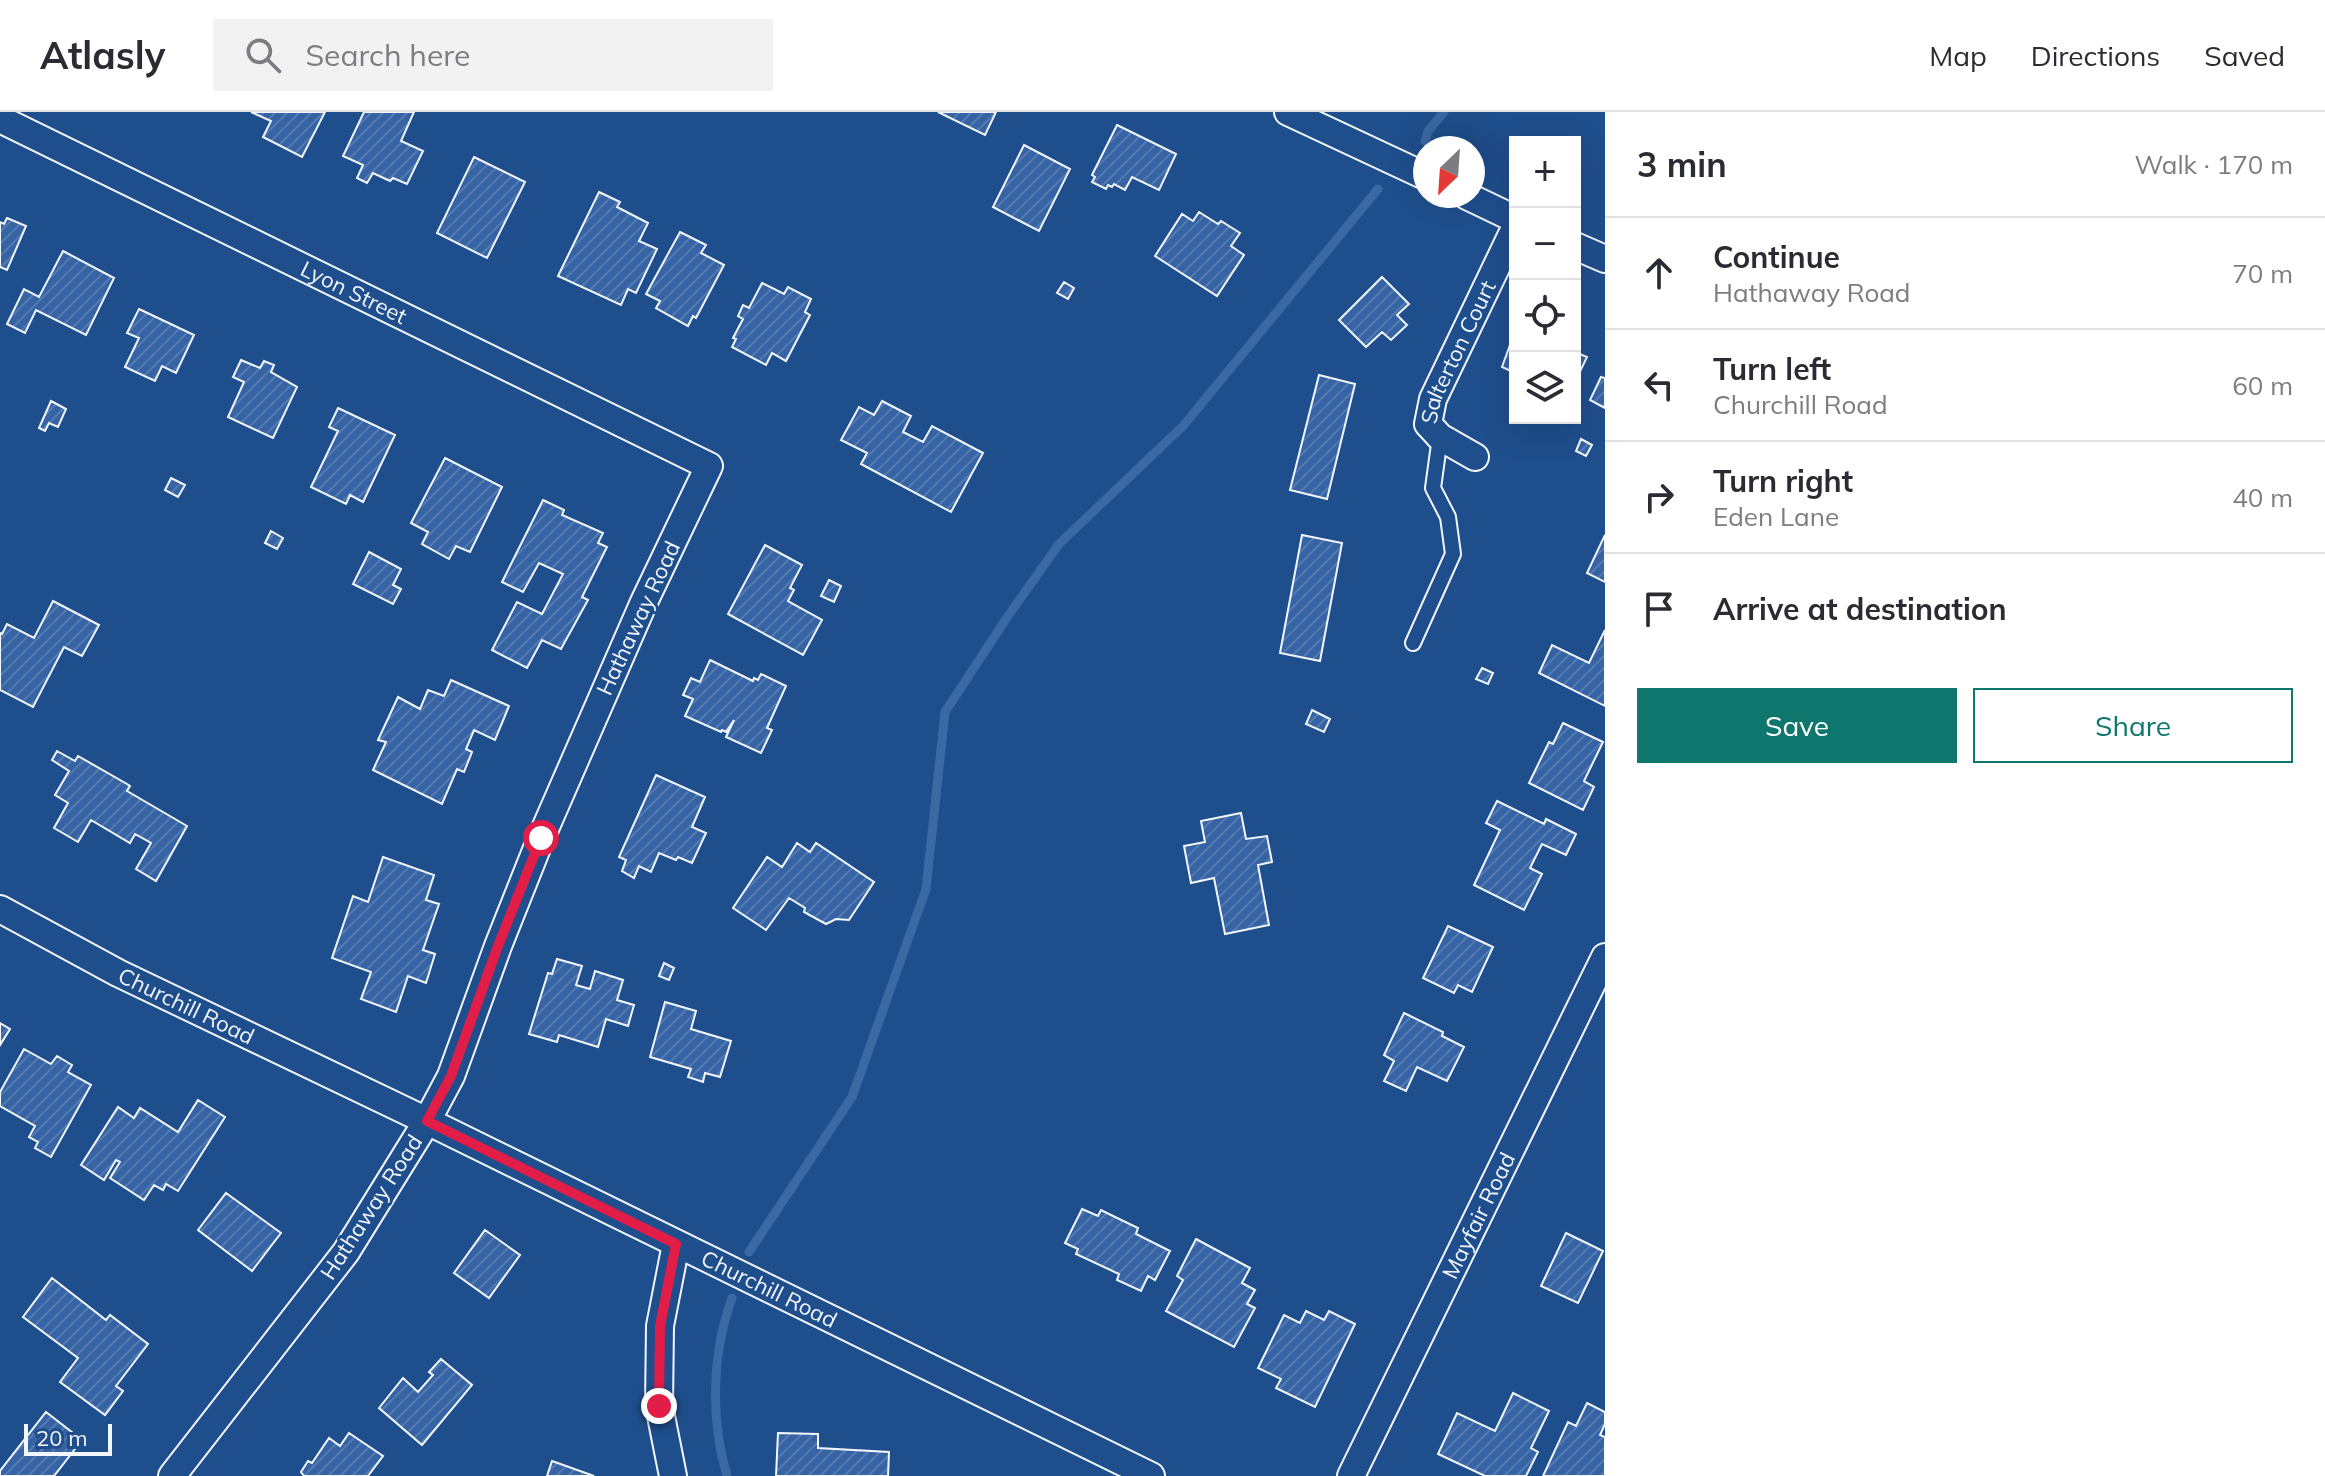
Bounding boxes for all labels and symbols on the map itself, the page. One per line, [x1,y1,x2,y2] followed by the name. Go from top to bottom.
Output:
[1413,136,1485,208] north arrow
[296,254,412,330] street label: Lyon Street
[1414,275,1502,426] street label: Salterton Court
[590,536,686,700] street label: Hathaway Road
[523,820,559,856] route start
[114,961,259,1050] street label: Churchill Road
[314,1129,428,1285] street label: Hathaway Road
[1436,1148,1521,1283] street label: Mayfair Road
[697,1244,842,1334] street label: Churchill Road
[641,1388,677,1424] route end
[24,1420,112,1456] scale bar

